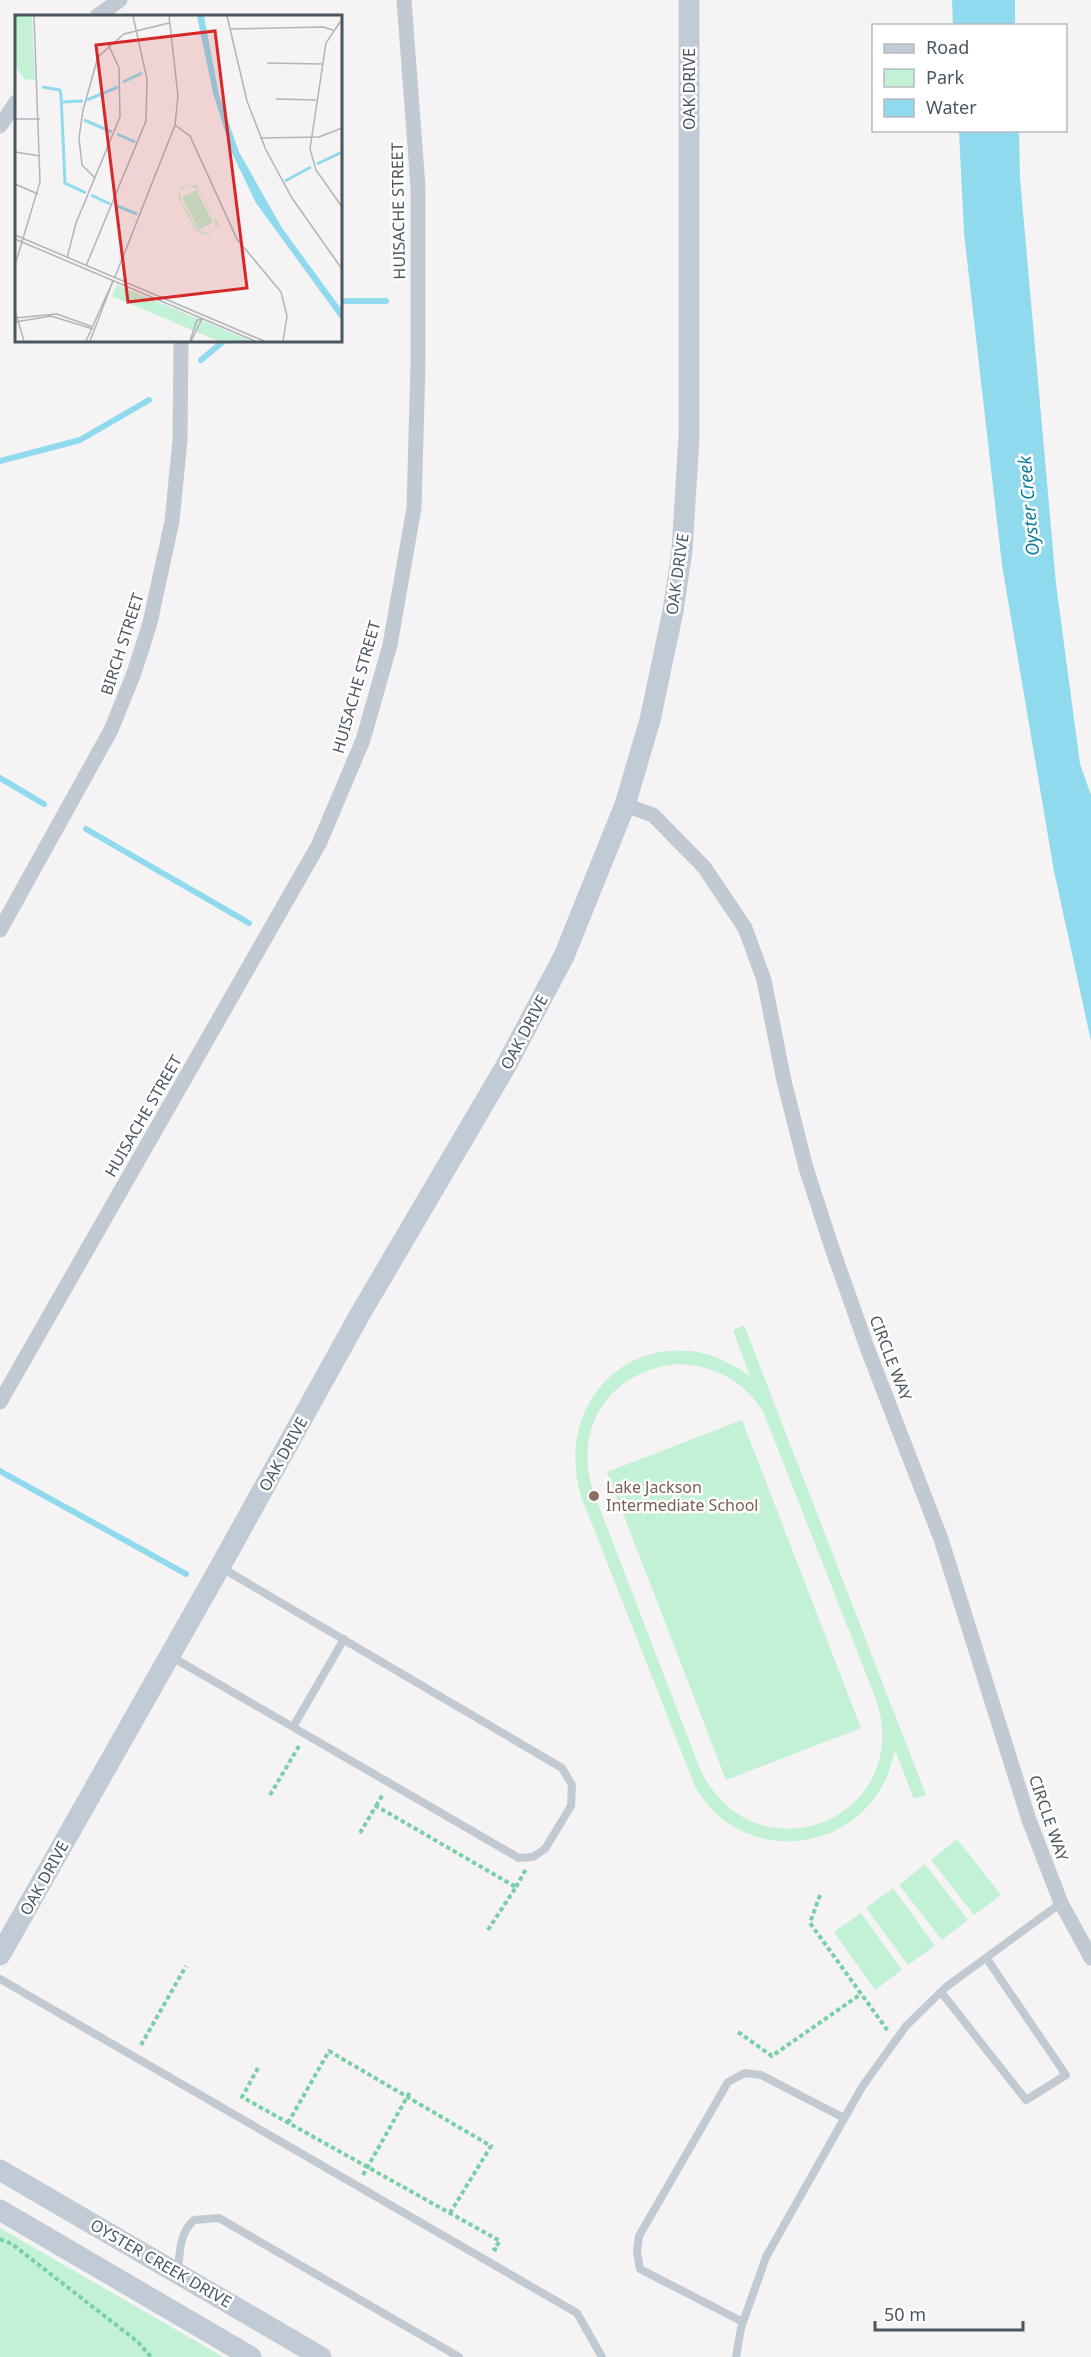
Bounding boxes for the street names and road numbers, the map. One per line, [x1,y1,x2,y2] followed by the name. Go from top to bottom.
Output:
[678,48,700,130] street label: OAK DRIVE
[386,142,410,280] street label: HUISACHE STREET
[660,532,694,616] street label: OAK DRIVE
[95,590,149,698] street label: BIRCH STREET
[327,618,385,756] street label: HUISACHE STREET
[495,991,553,1073] street label: OAK DRIVE
[99,1051,187,1181] street label: HUISACHE STREET
[865,1312,918,1405] street label: CIRCLE WAY
[253,1413,313,1495] street label: OAK DRIVE
[1024,1772,1074,1865] street label: CIRCLE WAY
[14,1837,74,1919] street label: OAK DRIVE
[86,2214,236,2312] street label: OYSTER CREEK DRIVE

